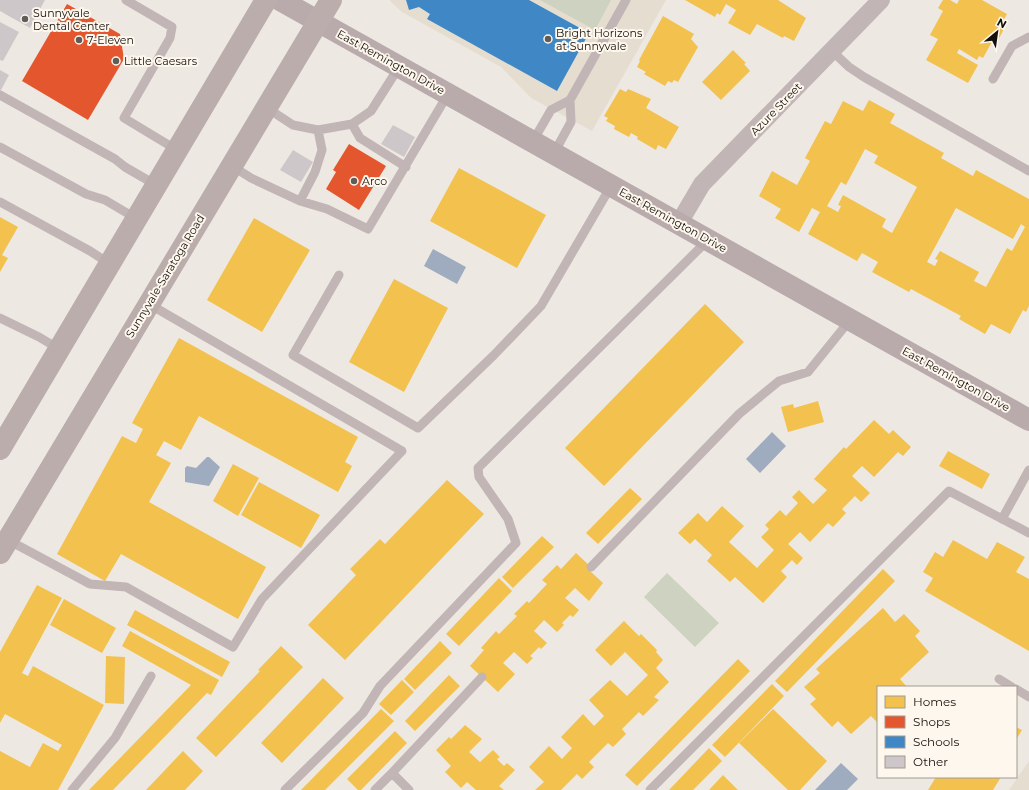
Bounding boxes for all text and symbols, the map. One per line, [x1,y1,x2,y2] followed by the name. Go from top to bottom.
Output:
[33,6,110,33] place label: Sunnyvale Dental Center
[977,12,1017,52] north arrow
[20,14,30,24] marker: Sunnyvale Dental Center
[995,15,1009,32] text: N
[556,26,643,53] place label: Bright Horizons at Sunnyvale
[335,27,448,98] street label: East Remington Drive
[87,33,134,47] place label: 7-Eleven
[543,34,553,44] marker: Bright Horizons at Sunnyvale
[74,35,84,45] marker: 7-Eleven
[124,54,198,68] place label: Little Caesars
[111,56,121,66] marker: Little Caesars
[747,79,805,138] street label: Azure Street
[362,174,387,188] place label: Arco
[349,176,359,186] marker: Arco
[617,185,730,256] street label: East Remington Drive
[123,212,207,340] street label: Sunnyvale-Saratoga Road
[900,344,1013,415] street label: East Remington Drive
[877,686,1017,778] legend
[913,694,956,709] text: Homes
[913,714,950,729] text: Shops
[913,734,959,749] text: Schools
[913,754,948,769] text: Other

